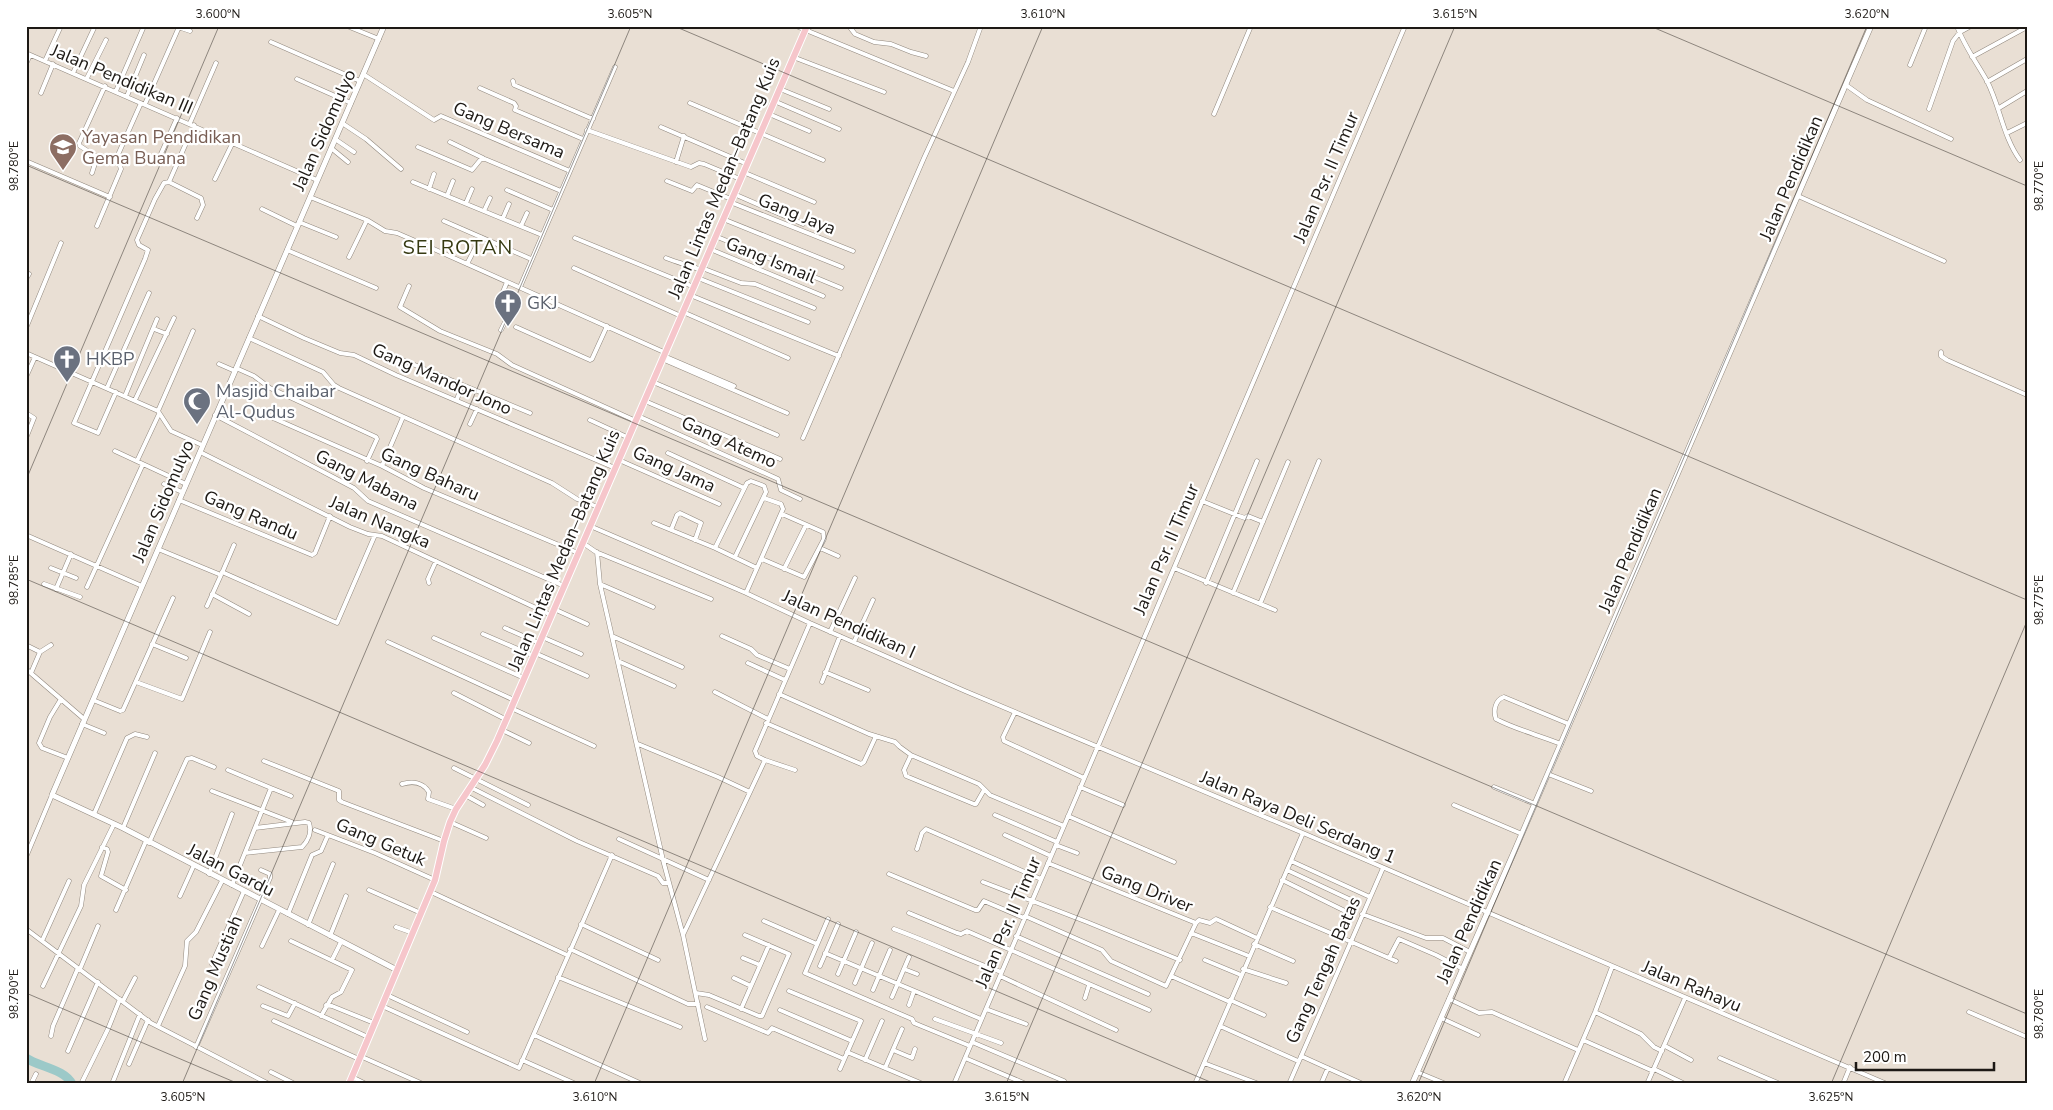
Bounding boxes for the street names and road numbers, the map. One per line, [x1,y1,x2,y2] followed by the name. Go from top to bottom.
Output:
[46,38,197,120] street label: Jalan Pendidikan III
[662,54,786,303] street label: Jalan Lintas Medan–Batang Kuis
[286,65,362,195] street label: Jalan Sidomulyo
[449,96,569,164] street label: Gang Bersama
[1287,107,1365,247] street label: Jalan Psr. II Timur
[1753,112,1828,245] street label: Jalan Pendidikan
[755,188,839,240] street label: Gang Jaya
[722,231,820,289] street label: Gang Ismail
[368,337,516,421] street label: Gang Mandor Jono
[677,410,781,474] street label: Gang Atemo
[502,426,626,675] street label: Jalan Lintas Medan–Batang Kuis
[126,436,200,567] street label: Jalan Sidomulyo
[629,440,719,498] street label: Gang Jama
[377,441,483,507] street label: Gang Baharu
[311,444,423,516] street label: Gang Mabana
[1127,479,1205,619] street label: Jalan Psr. II Timur
[200,484,302,546] street label: Gang Randu
[1592,484,1667,617] street label: Jalan Pendidikan
[325,490,434,554] street label: Jalan Nangka
[778,584,919,664] street label: Jalan Pendidikan I
[1196,765,1399,869] street label: Jalan Raya Deli Serdang 1
[332,812,431,872] street label: Gang Getuk
[183,837,279,902] street label: Jalan Gardu
[969,852,1047,992] street label: Jalan Psr. II Timur
[1430,855,1507,988] street label: Jalan Pendidikan
[1097,860,1197,919] street label: Gang Driver
[1280,893,1366,1047] street label: Gang Tengah Batas
[182,912,248,1024] street label: Gang Mustiah
[1638,954,1745,1018] street label: Jalan Rahayu

